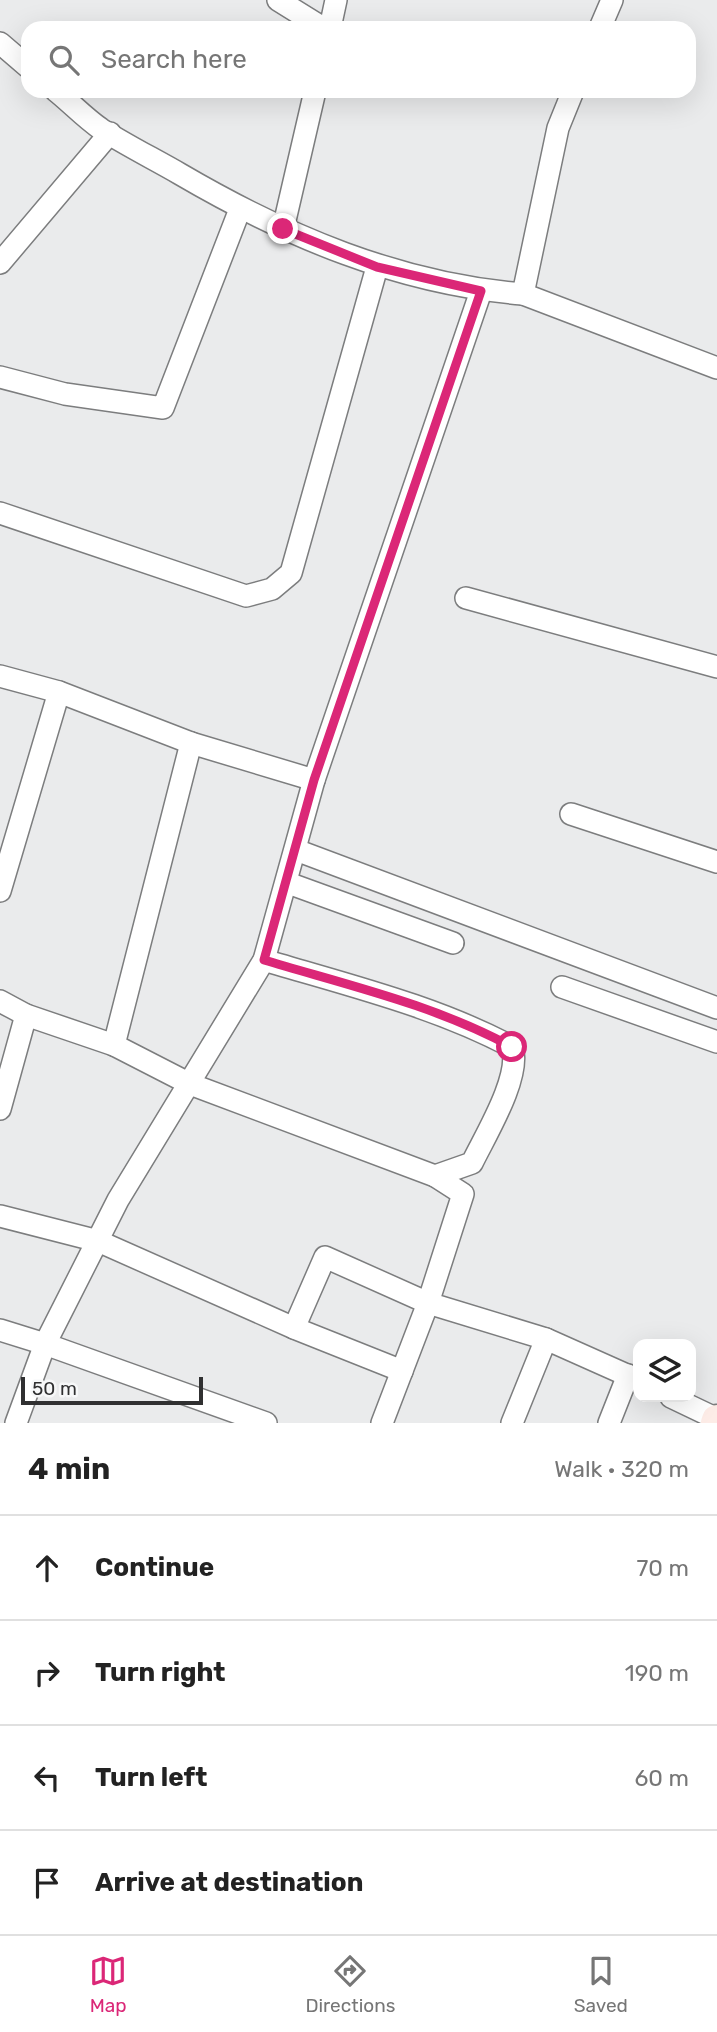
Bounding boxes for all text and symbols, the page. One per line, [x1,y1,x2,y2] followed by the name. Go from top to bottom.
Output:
[21,21,696,98] search box
[45,41,83,79] icon: search
[101,44,247,75] text: Search here
[267,213,298,244] route end
[496,1031,527,1062] route start
[633,1339,696,1402] map controls
[633,1339,696,1402] button: layers
[21,1374,203,1406] scale bar
[32,1377,77,1400] text: 50 m
[28,1451,110,1487] text: 4 min
[554,1455,689,1483] text: Walk · 320 m
[28,1549,66,1587] icon: ahead
[95,1552,214,1583] text: Continue
[637,1554,689,1582] text: 70 m
[28,1654,66,1692] icon: right
[95,1657,225,1688] text: Turn right
[625,1659,689,1687] text: 190 m
[28,1759,66,1797] icon: left
[95,1762,207,1793] text: Turn left
[634,1764,689,1792] text: 60 m
[28,1864,66,1902] icon: arrive
[95,1867,363,1898] text: Arrive at destination
[89,1952,127,2017] tab: Map
[305,1952,395,2017] tab: Directions
[574,1952,628,2017] tab: Saved

